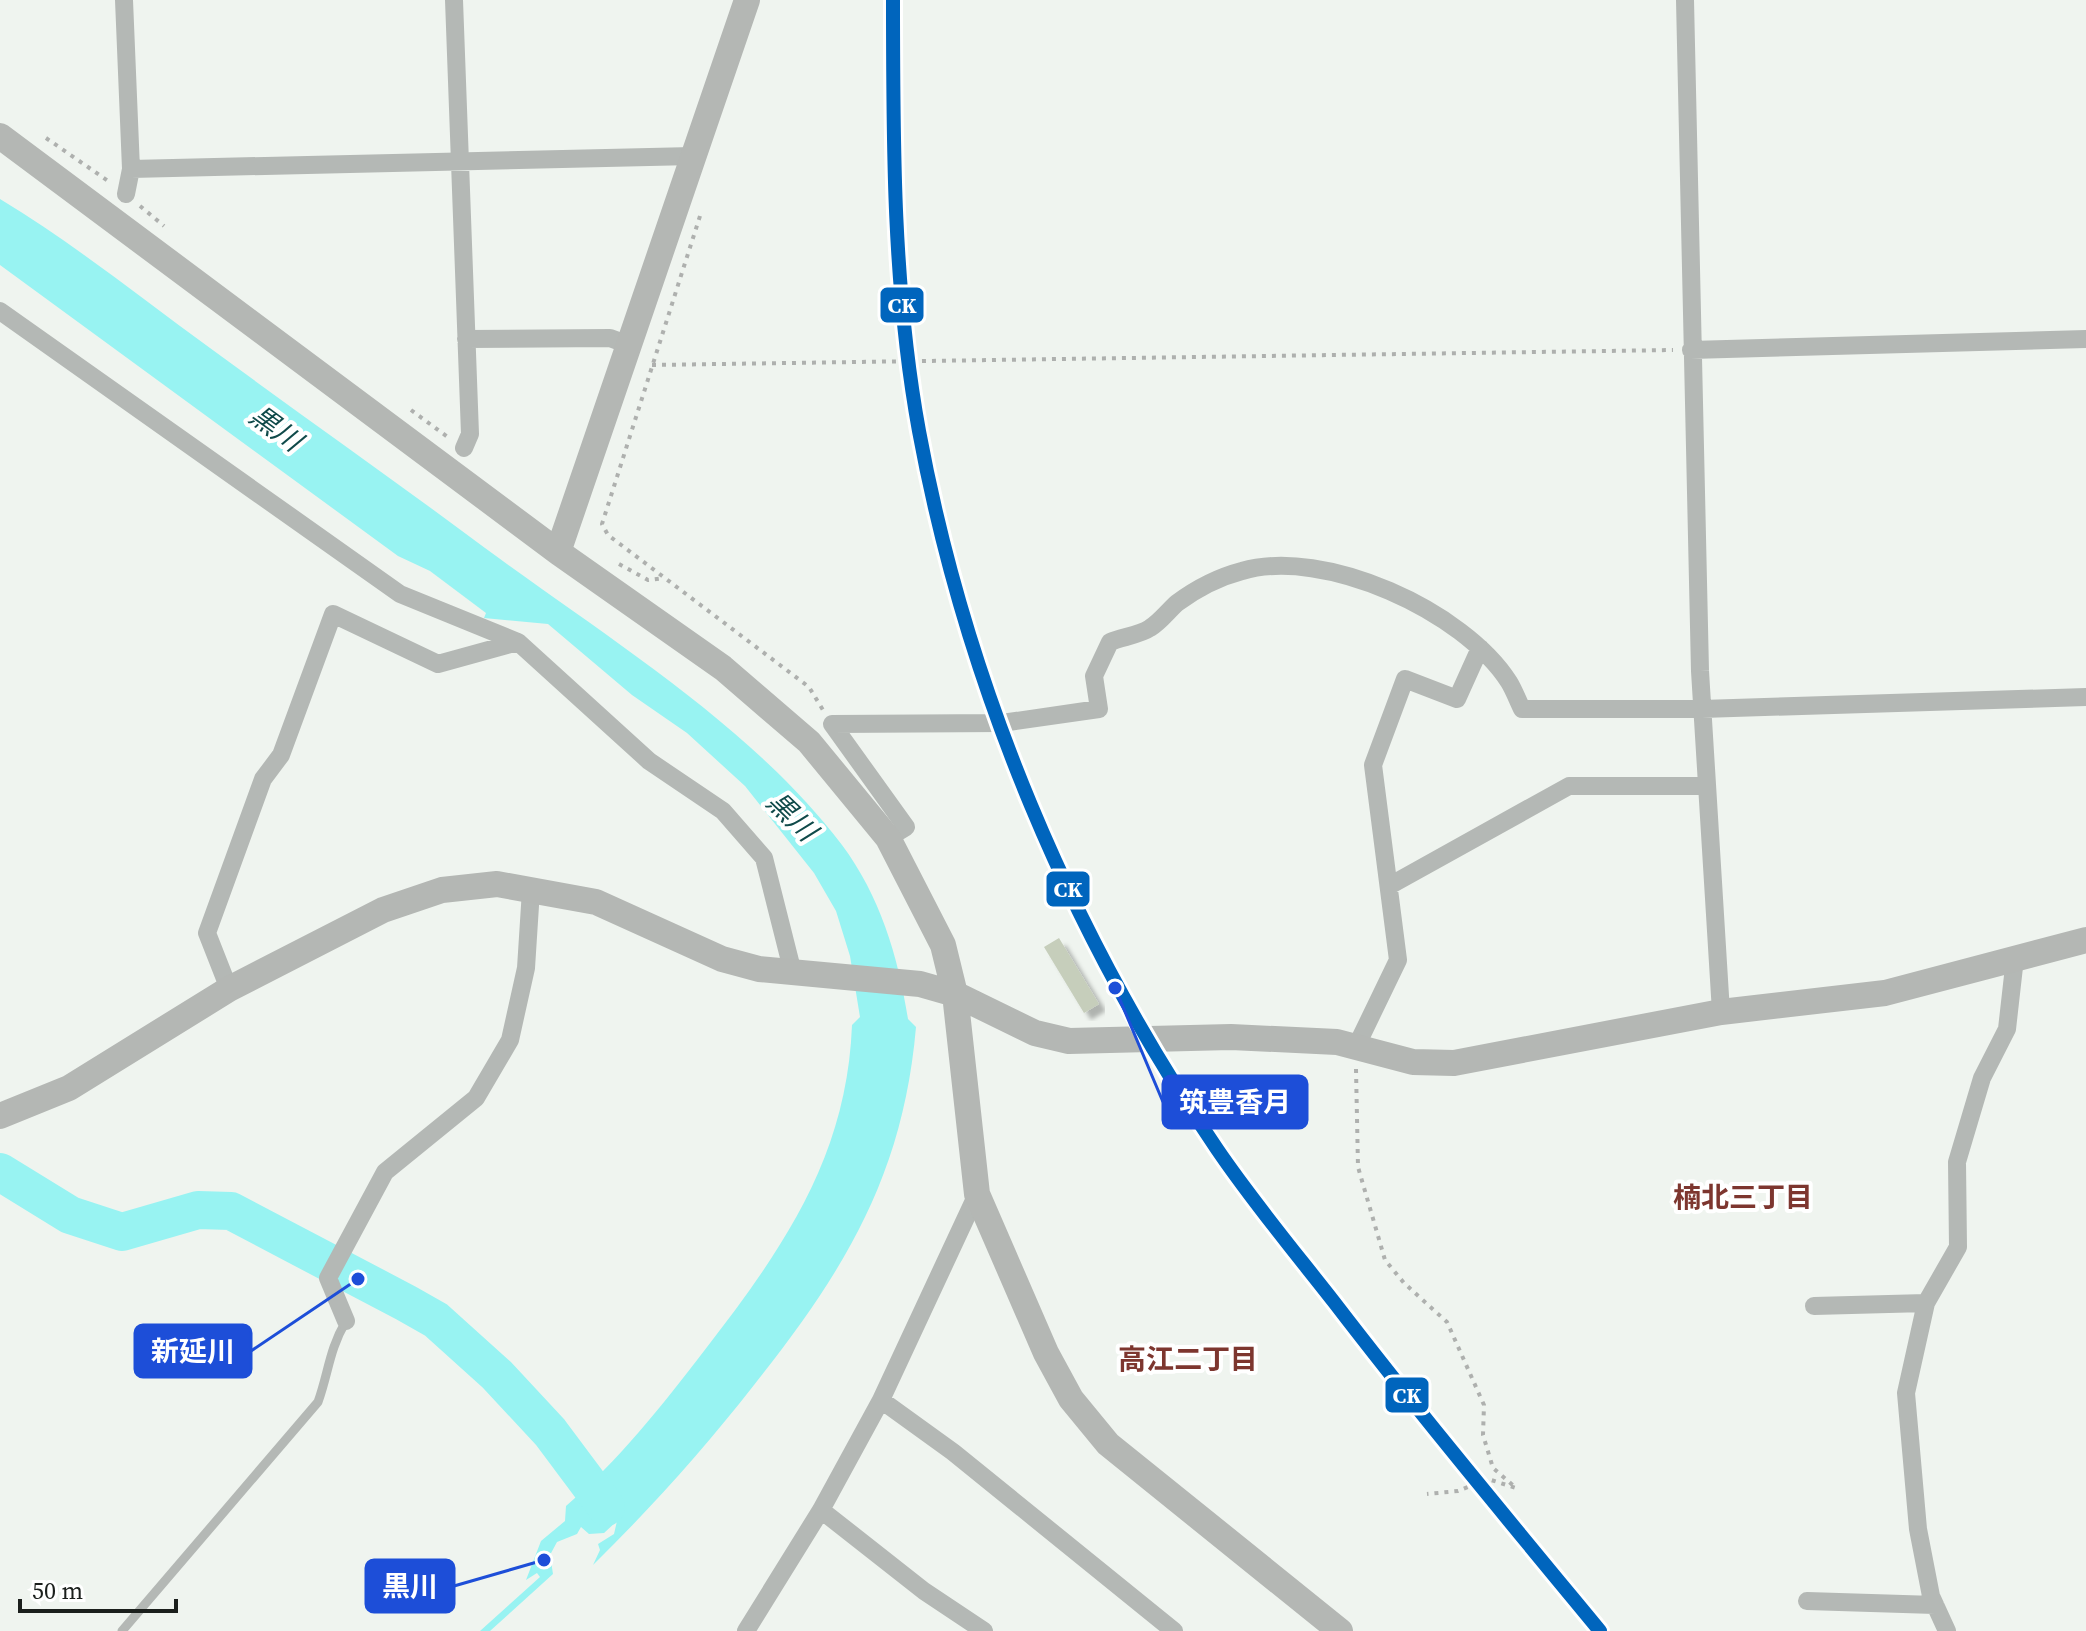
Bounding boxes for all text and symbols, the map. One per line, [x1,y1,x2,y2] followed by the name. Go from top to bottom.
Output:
[879,286,925,324] line badge: CK
[888,290,917,320] text: CK
[242,396,312,462] water label: 黒川
[759,783,827,851] water label: 黒川
[1045,870,1091,908] line badge: CK
[1054,874,1083,904] text: CK
[1163,1076,1307,1128] callout: 筑豊香月
[1179,1083,1291,1121] text: 筑豊香月
[1673,1178,1813,1216] district label: 楠北三丁目
[135,1325,251,1377] callout: 新延川
[151,1332,235,1370] text: 新延川
[1118,1340,1258,1378] district label: 高江二丁目
[1384,1376,1430,1414] line badge: CK
[1393,1380,1422,1410] text: CK
[366,1560,454,1612] callout: 黒川
[20,1563,176,1613] scale bar
[382,1567,438,1605] text: 黒川
[32,1574,83,1607] text: 50 m

